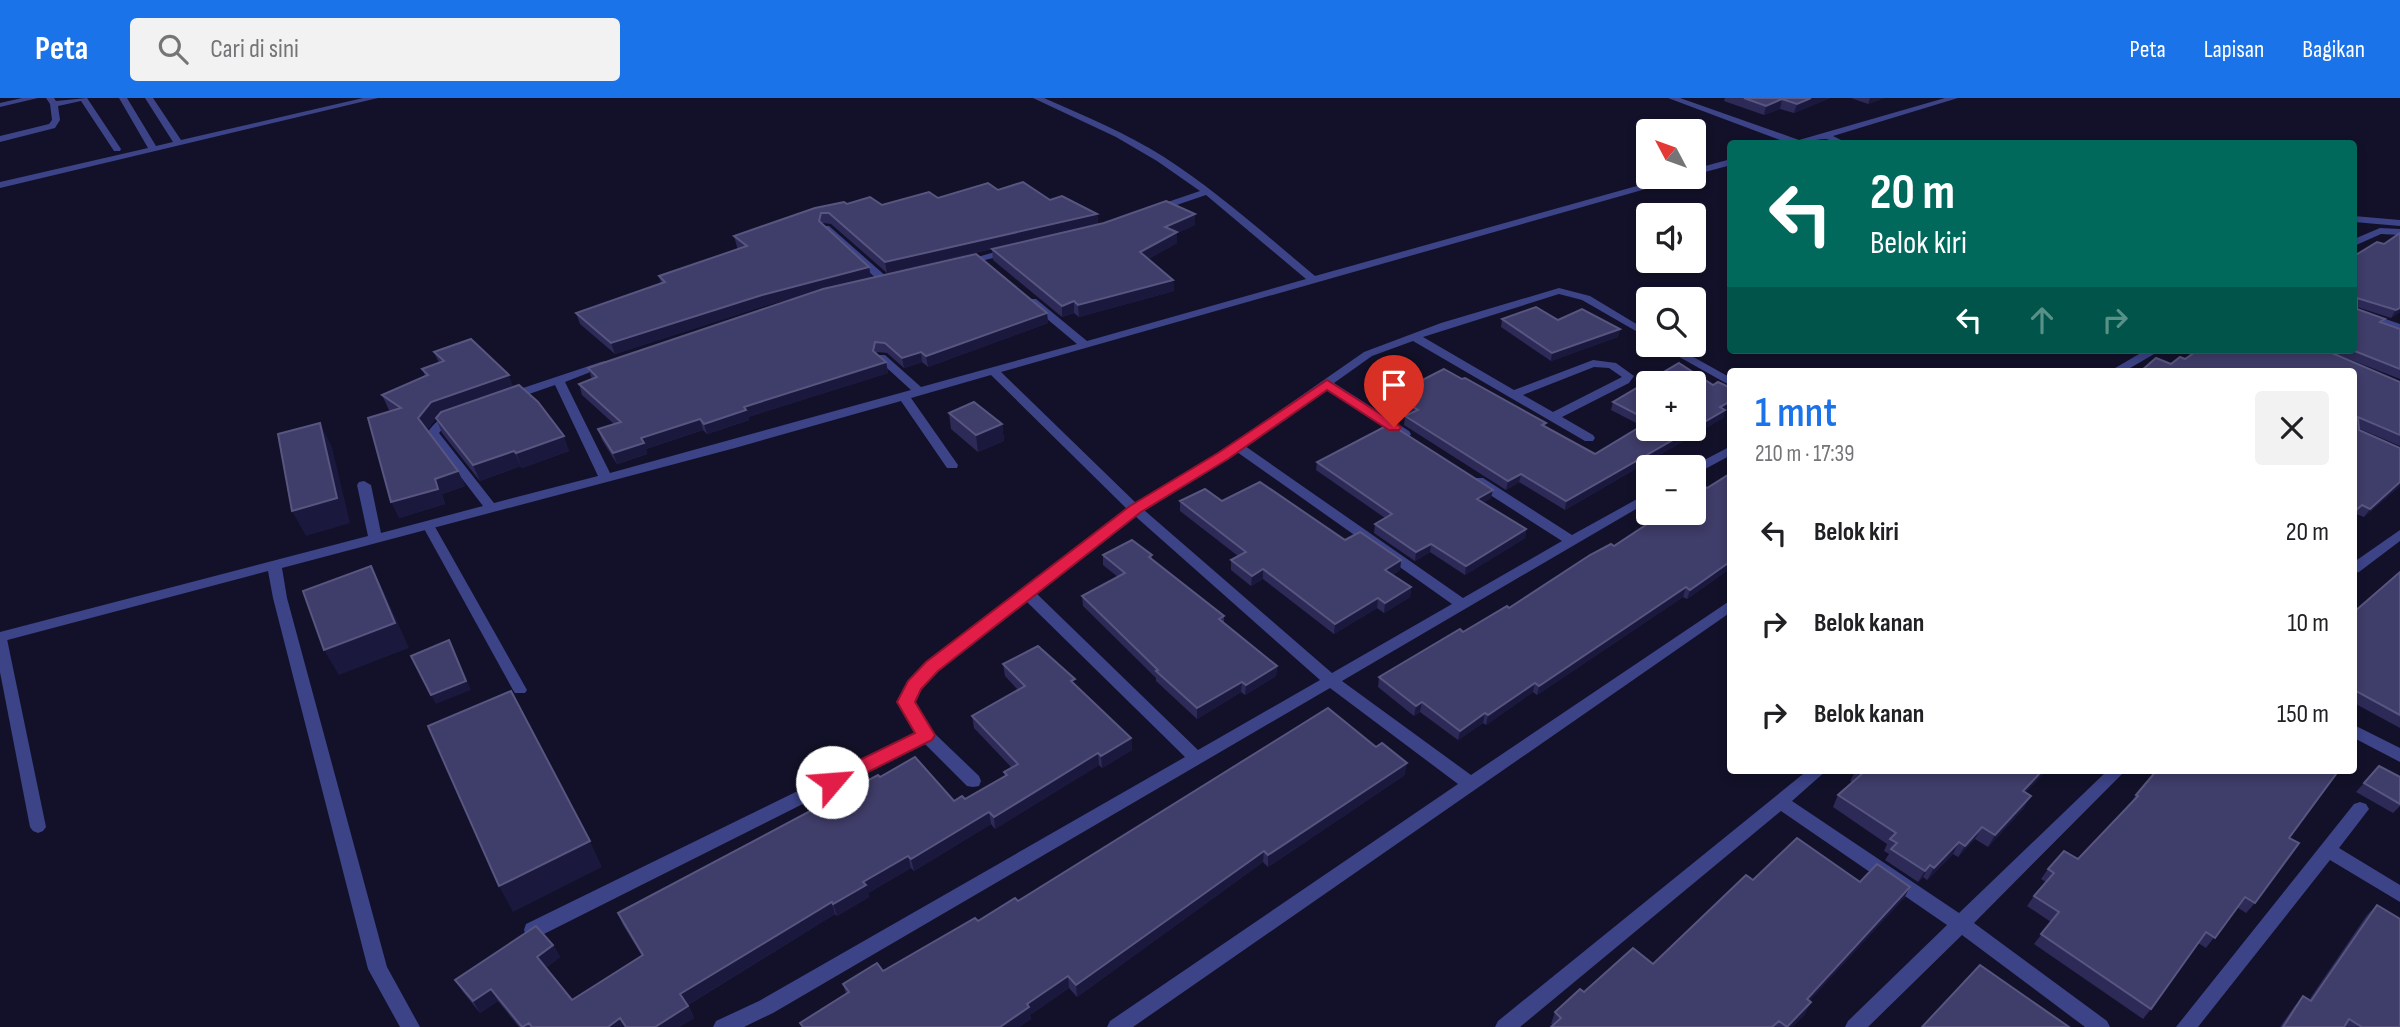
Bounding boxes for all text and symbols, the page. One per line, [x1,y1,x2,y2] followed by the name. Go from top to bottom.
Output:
[130,18,620,81] search box
[35,29,88,69] text: Peta
[154,30,192,68] icon: search
[210,34,299,65] text: Cari di sini
[2130,35,2166,64] text: Peta
[2204,35,2264,64] text: Lapisan
[2302,35,2365,64] text: Bagikan
[1636,119,1706,189] north arrow
[1636,119,1706,525] map controls
[1870,164,1955,223] text: 20 m
[1755,168,1846,259] icon: left
[1636,203,1706,273] button: sound
[1870,224,1967,263] text: Belok kiri
[1636,287,1706,357] button: search
[1950,301,1988,339] icon: left
[2023,301,2061,339] icon: ahead
[2096,301,2134,339] icon: right
[1364,355,1424,427] pin
[1375,366,1413,404] icon: arrive
[1636,371,1706,441] button: +
[1755,388,1837,439] text: 1 mnt
[2255,391,2329,465] button: close
[1755,440,1854,468] text: 210 m · 17:39
[1636,455,1706,525] button: −
[1755,514,1793,552] icon: left
[1814,517,1899,548] text: Belok kiri
[2286,517,2329,548] text: 20 m
[1755,605,1793,643] icon: right
[1814,608,1924,639] text: Belok kanan
[2287,608,2329,639] text: 10 m
[1755,696,1793,734] icon: right
[1814,699,1924,730] text: Belok kanan
[2277,699,2329,730] text: 150 m
[795,745,869,819] position arrow

